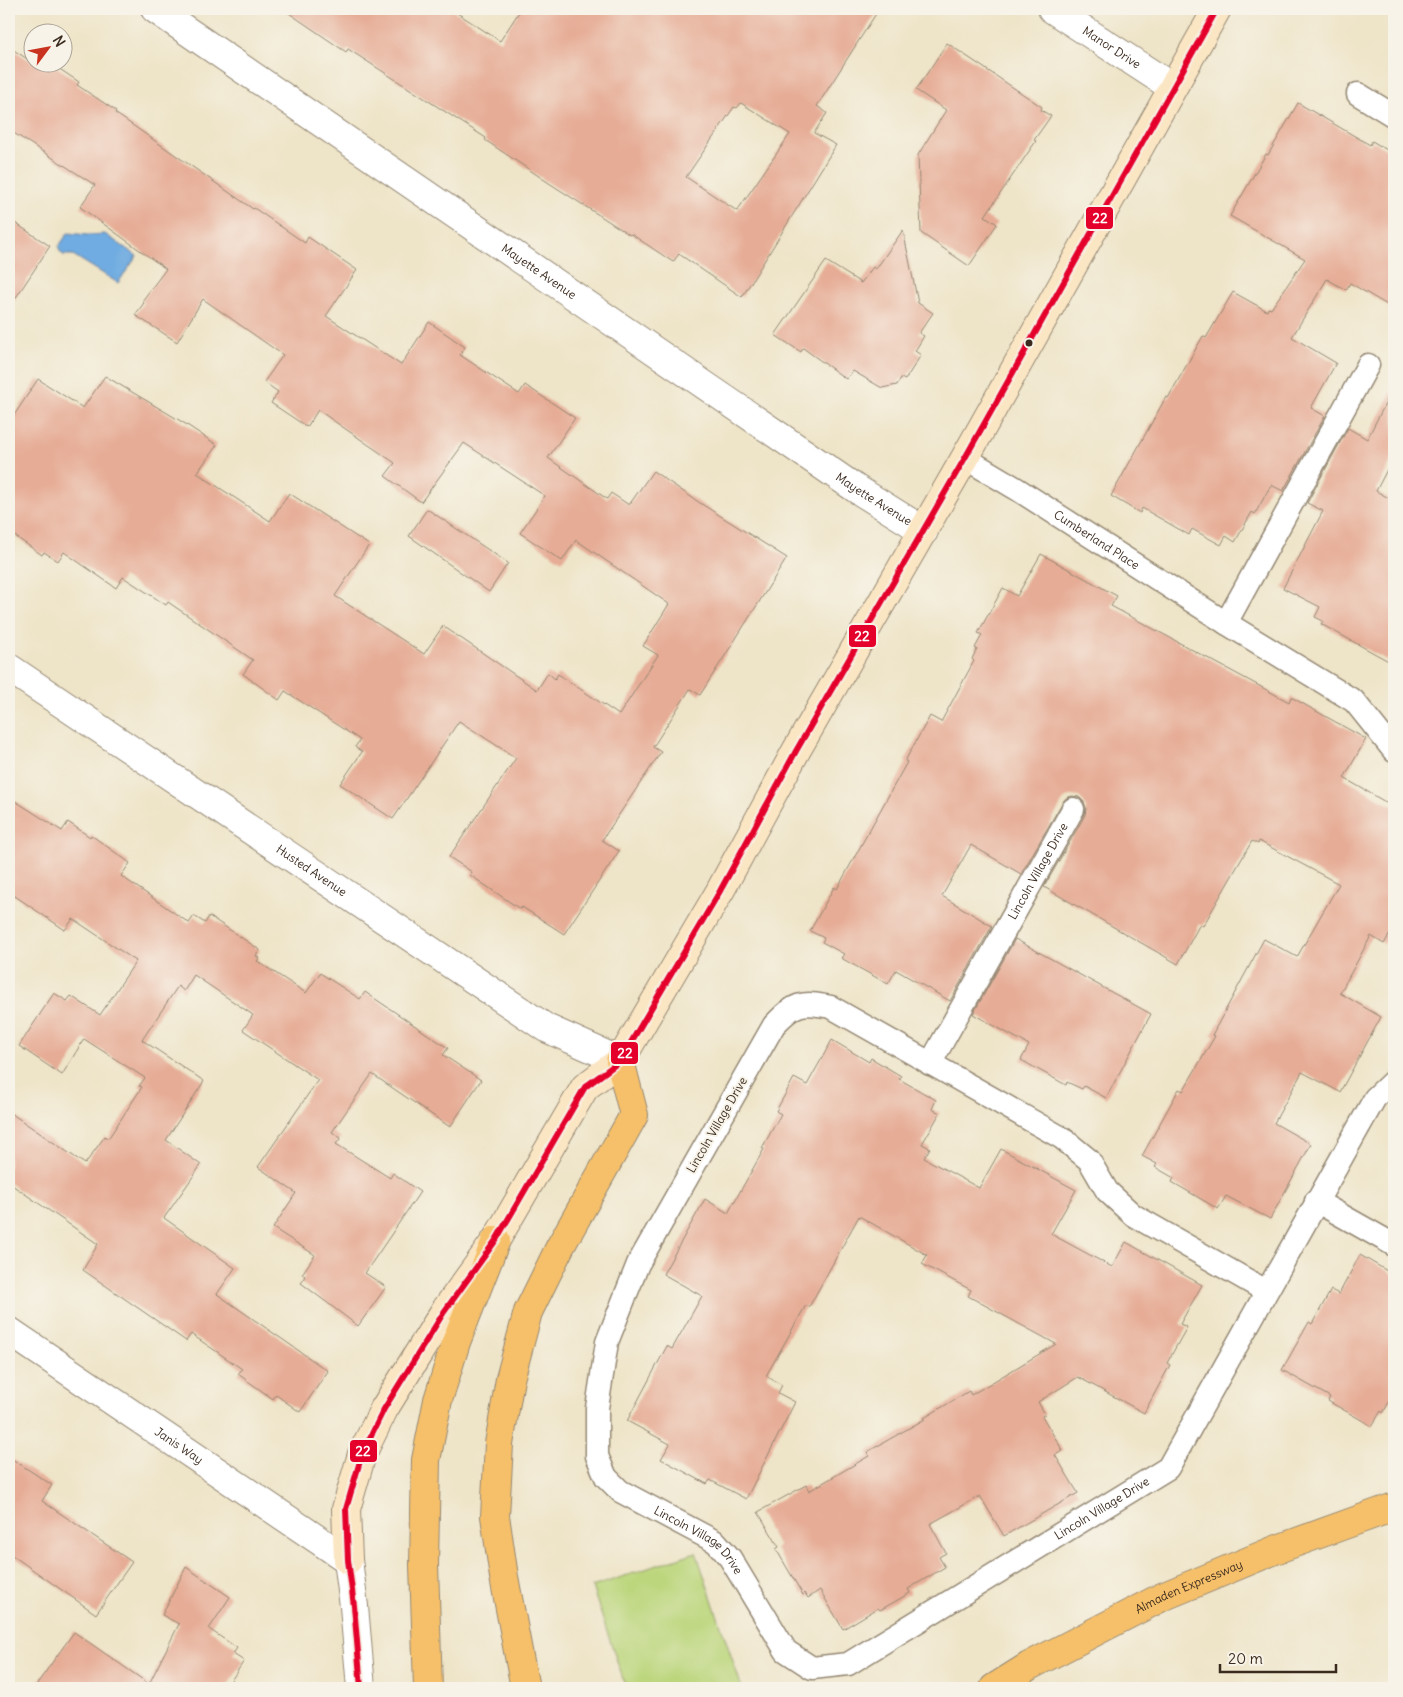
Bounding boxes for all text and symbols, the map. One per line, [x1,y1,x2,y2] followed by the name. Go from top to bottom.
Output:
[22,22,72,72] north arrow
[1080,23,1144,72] street label: Manor Drive
[49,32,69,50] text: N
[1085,206,1114,230] line badge: 22
[1092,209,1108,227] text: 22
[499,240,579,302] street label: Mayette Avenue
[1024,338,1034,348] unlabelled marker
[833,469,915,529] street label: Mayette Avenue
[1051,507,1142,573] street label: Cumberland Place
[848,624,877,648] line badge: 22
[854,627,870,645] text: 22
[1005,820,1071,922] street label: Lincoln Village Drive
[274,841,350,899] street label: Husted Avenue
[610,1041,639,1065] line badge: 22
[617,1044,633,1062] text: 22
[683,1074,750,1175] street label: Lincoln Village Drive
[152,1424,206,1467] street label: Janis Way
[349,1439,378,1463] line badge: 22
[355,1442,371,1460] text: 22
[1052,1473,1152,1543] street label: Lincoln Village Drive
[651,1502,746,1577] street label: Lincoln Village Drive
[1133,1556,1245,1617] street label: Almaden Expressway
[1220,1642,1337,1674] scale bar
[1228,1649,1263,1668] text: 20 m

